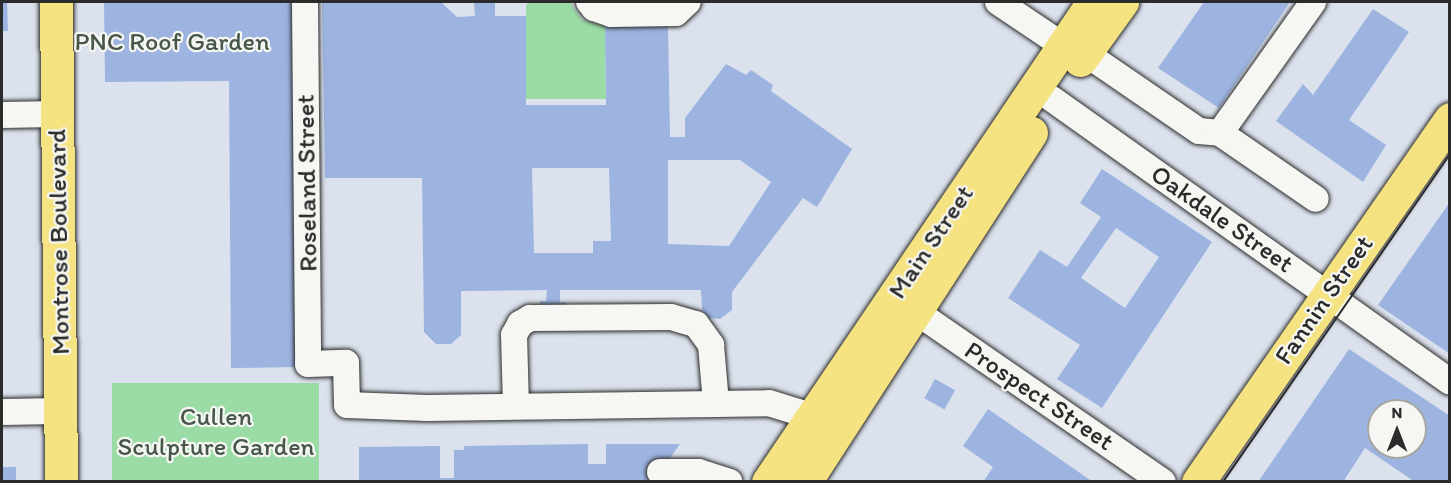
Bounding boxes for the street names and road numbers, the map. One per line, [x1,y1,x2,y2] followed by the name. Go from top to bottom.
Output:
[290,94,324,272] street label: Roseland Street
[41,129,77,355] street label: Montrose Boulevard
[1145,158,1299,280] street label: Oakdale Street
[882,179,980,305] street label: Main Street
[1268,229,1380,371] street label: Fannin Street
[959,335,1119,457] street label: Prospect Street

